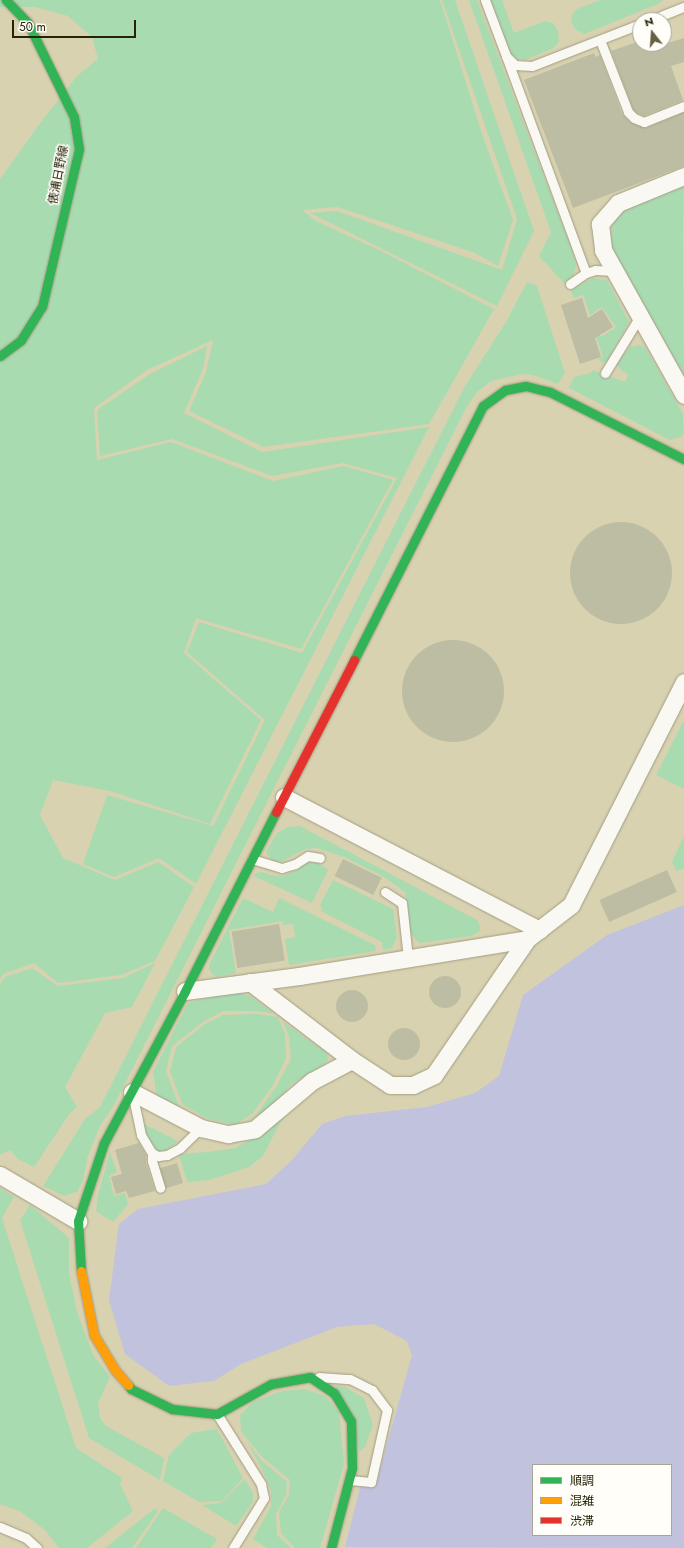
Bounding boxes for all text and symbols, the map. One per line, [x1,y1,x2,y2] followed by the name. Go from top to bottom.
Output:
[14,12,138,38] scale bar
[632,12,672,52] north arrow
[642,13,655,30] text: N
[19,18,46,36] text: 50 m
[46,144,72,206] street label: 俵浦日野線
[532,1464,672,1536] legend
[570,1472,594,1490] text: 順調
[570,1492,594,1510] text: 混雑
[570,1512,594,1530] text: 渋滞

